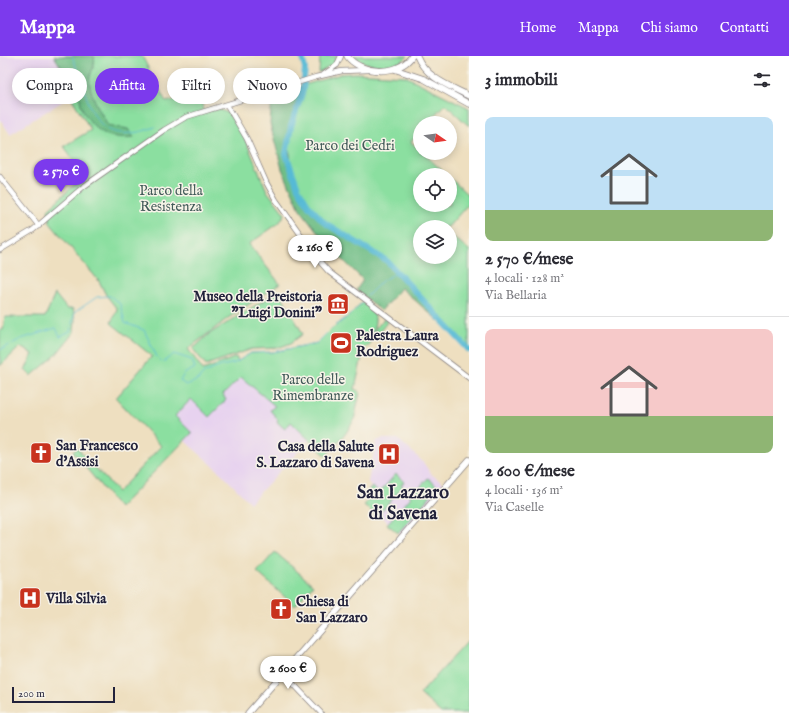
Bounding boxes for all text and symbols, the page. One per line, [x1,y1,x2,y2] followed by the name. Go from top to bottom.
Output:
[20,16,75,40] text: Mappa
[520,19,556,37] text: Home
[578,19,619,37] text: Mappa
[641,19,698,37] text: Chi siamo
[720,19,769,37] text: Contatti
[12,68,87,104] chip: Compra
[95,68,159,104] chip: Affitta
[167,68,225,104] chip: Filtri
[233,68,301,104] chip: Nuovo
[751,69,773,91] icon: filters
[485,70,558,91] text: 3 immobili
[413,116,457,160] north arrow
[413,116,457,264] map controls
[305,137,395,155] park label: Parco dei Cedri
[593,143,665,215] icon: home
[24,159,98,193] pin: 2 570 €
[43,163,79,180] text: 2 570 €
[413,168,457,212] button: locate
[139,182,204,216] park label: Parco della Resistenza
[413,220,457,264] button: layers
[278,235,352,269] pin: 2 160 €
[297,239,333,256] text: 2 160 €
[485,249,573,270] text: 2 570 €/mese
[485,270,564,287] text: 4 locali · 128 m²
[485,287,547,304] text: Via Bellaria
[194,288,323,322] place label: Museo della Preistoria "Luigi Donini"
[325,291,351,317] museum icon: Museo della Preistoria "Luigi Donini"
[356,327,440,361] place label: Palestra Laura Rodriguez
[328,330,354,356] sports icon: Palestra Laura Rodriguez
[593,355,665,427] icon: home
[272,371,354,405] park label: Parco delle Rimembranze
[56,437,138,471] place label: San Francesco d'Assisi
[257,438,375,472] place label: Casa della Salute S. Lazzaro di Savena
[28,440,54,466] church icon: San Francesco d'Assisi
[376,441,402,467] hospital icon: Casa della Salute S. Lazzaro di Savena
[485,461,575,482] text: 2 600 €/mese
[357,482,449,526] district label: San Lazzaro di Savena
[485,482,563,499] text: 4 locali · 136 m²
[485,499,544,516] text: Via Caselle
[17,585,43,611] hospital icon: Villa Silvia
[45,590,107,608] place label: Villa Silvia
[296,593,368,627] place label: Chiesa di San Lazzaro
[268,596,294,622] church icon: Chiesa di San Lazzaro
[251,656,325,690] pin: 2 600 €
[269,660,307,677] text: 2 600 €
[12,685,115,704] scale bar
[18,687,45,701] text: 200 m

